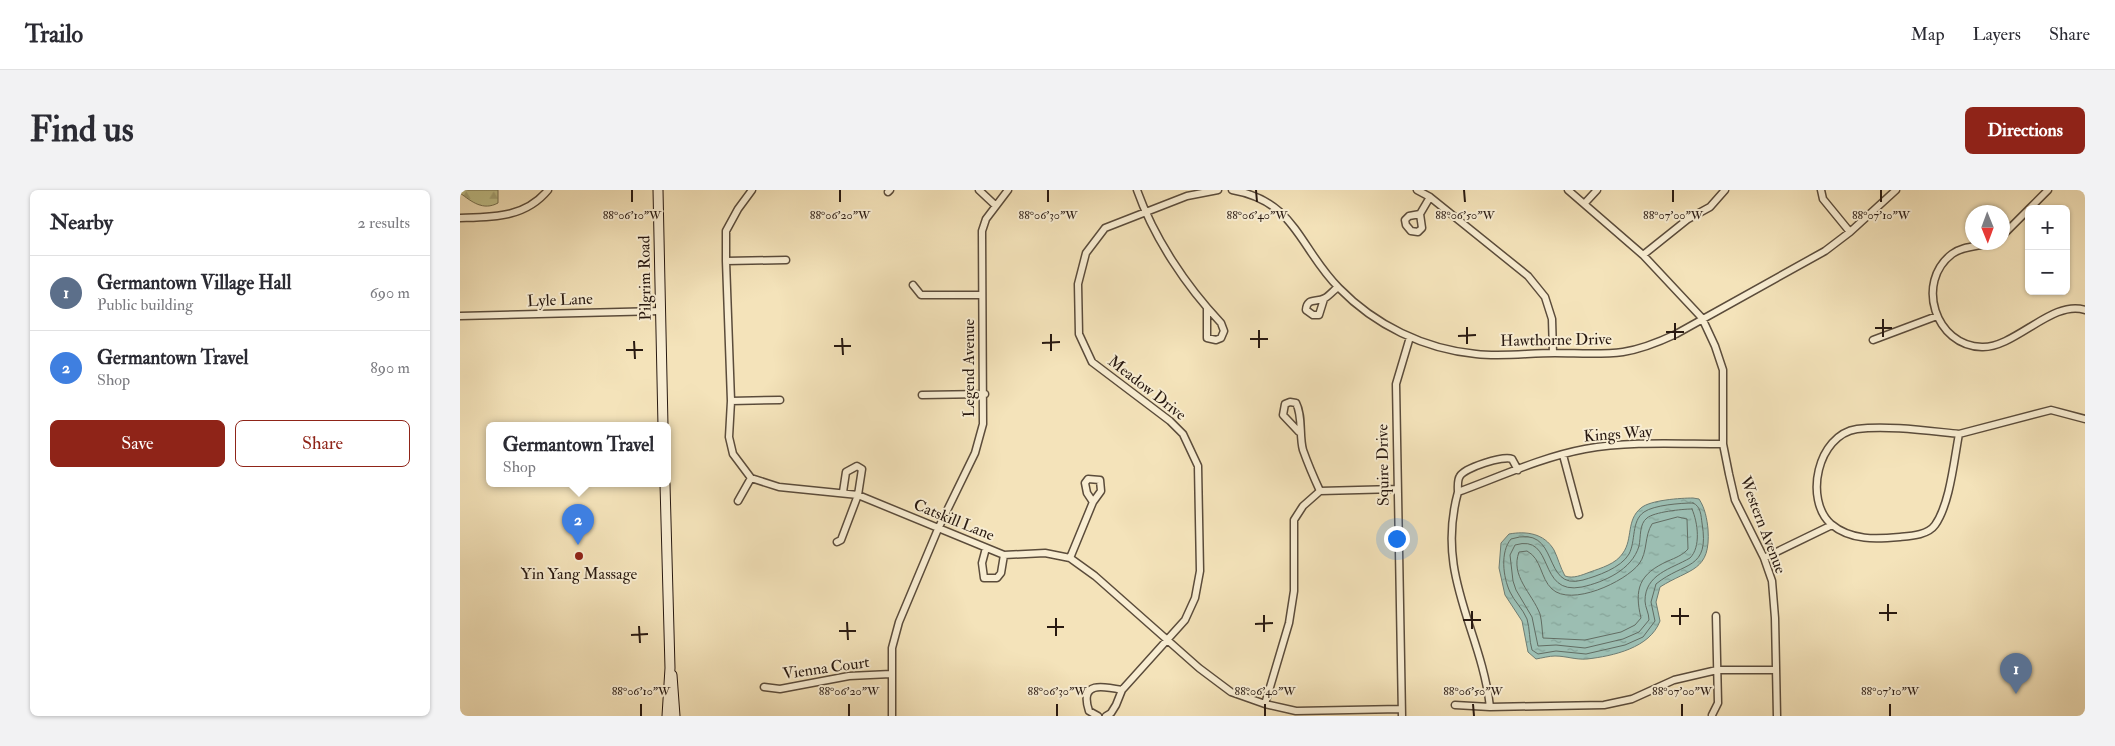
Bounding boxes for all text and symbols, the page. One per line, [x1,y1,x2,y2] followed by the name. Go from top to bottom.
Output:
[25,19,83,50] text: Trailo
[1911,23,1945,46] text: Map
[1973,23,2021,46] text: Layers
[2049,23,2090,46] text: Share
[1965,107,2085,154] button: Directions
[30,108,134,152] text: Find us
[1965,205,2010,250] north arrow
[2025,205,2070,295] map controls
[2025,205,2070,250] button: +
[603,208,662,223] text: 88°06'10"W
[810,208,871,223] text: 88°06'20"W
[1019,208,1078,223] text: 88°06'30"W
[1227,208,1288,223] text: 88°06'40"W
[1435,208,1496,223] text: 88°06'50"W
[1643,208,1704,223] text: 88°07'00"W
[1852,208,1911,223] text: 88°07'10"W
[50,209,113,236] text: Nearby
[357,213,410,233] text: 2 results
[634,235,656,321] street label: Pilgrim Road
[2025,250,2070,295] button: −
[97,271,291,295] text: Germantown Village Hall
[63,283,69,303] text: 1
[370,283,410,303] text: 690 m
[527,289,593,311] street label: Lyle Lane
[97,295,193,315] text: Public building
[959,318,979,417] street label: Legend Avenue
[1500,329,1612,351] street label: Hawthorne Drive
[97,346,248,370] text: Germantown Travel
[1104,351,1190,425] street label: Meadow Drive
[62,358,70,378] text: 2
[370,358,410,378] text: 890 m
[97,370,130,390] text: Shop
[50,420,225,467] button: Save
[235,420,410,467] button: Share
[486,422,671,487] popup
[1583,422,1654,446] street label: Kings Way
[1372,423,1394,506] street label: Squire Drive
[503,433,654,457] text: Germantown Travel
[503,457,536,477] text: Shop
[1735,472,1791,577] street label: Western Avenue
[911,495,998,545] street label: Catskill Lane
[562,504,594,545] pin: 2
[1384,526,1410,552] your location
[573,550,585,562] marker: Yin Yang Massage
[521,564,638,584] place label: Yin Yang Massage
[781,652,871,684] street label: Vienna Court
[2000,653,2032,694] pin: 1
[612,684,671,699] text: 88°06'10"W
[819,684,880,699] text: 88°06'20"W
[1028,684,1087,699] text: 88°06'30"W
[1235,684,1296,699] text: 88°06'40"W
[1443,684,1504,699] text: 88°06'50"W
[1652,684,1713,699] text: 88°07'00"W
[1861,684,1920,699] text: 88°07'10"W

